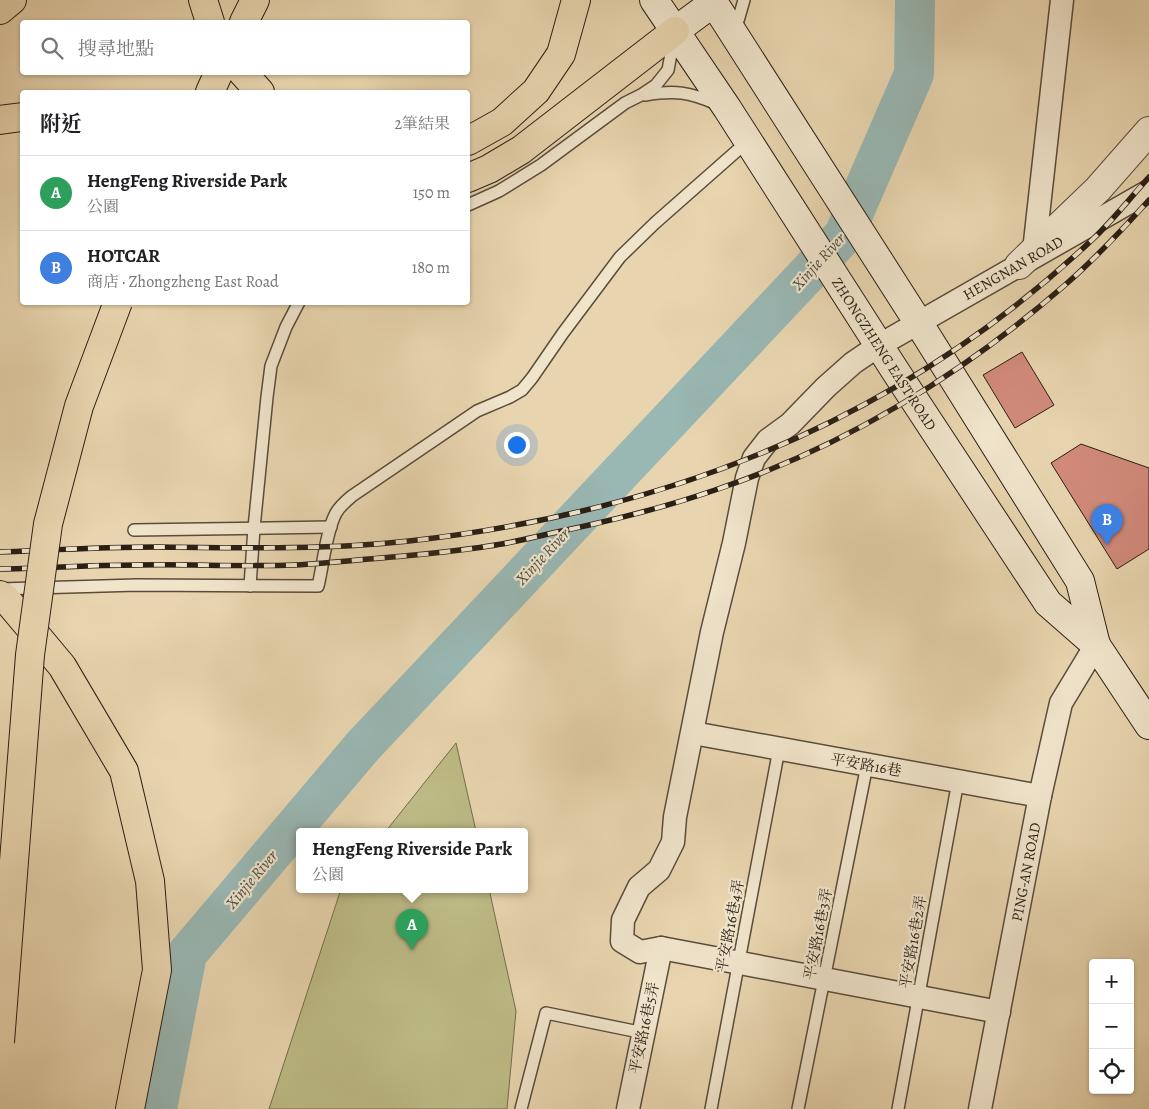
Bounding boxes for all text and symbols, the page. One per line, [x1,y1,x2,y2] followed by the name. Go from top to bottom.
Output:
[20,20,470,75] search box
[38,34,66,62] icon: search
[78,36,154,62] text: 搜尋地點
[40,110,82,138] text: 附近
[394,113,450,135] text: 2筆結果
[87,168,287,194] text: HengFeng Riverside Park
[51,182,61,204] text: A
[413,182,450,204] text: 150 m
[87,196,119,218] text: 公園
[786,228,851,296] water label: Xinjie River
[959,231,1067,305] street label: HENGNAN ROAD
[87,243,160,269] text: HOTCAR
[51,257,61,279] text: B
[412,257,450,279] text: 180 m
[87,271,279,293] text: 商店 · Zhongzheng East Road
[827,274,941,434] street label: ZHONGZHENG EAST ROAD
[504,432,530,458] your location
[1091,504,1123,545] pin: B
[510,523,575,591] water label: Xinjie River
[829,749,903,781] street label: 平安路16巷
[1007,821,1045,923] street label: PING-AN ROAD
[296,828,528,893] popup
[312,836,512,862] text: HengFeng Riverside Park
[220,845,283,914] water label: Xinjie River
[312,864,344,886] text: 公園
[711,878,749,974] street label: 平安路16巷4弄
[799,886,837,982] street label: 平安路16巷3弄
[895,894,931,990] street label: 平安路16巷2弄
[396,909,428,950] pin: A
[1089,959,1134,1094] map controls
[1089,959,1134,1004] button: +
[624,980,664,1076] street label: 平安路16巷5弄
[1089,1004,1134,1049] button: −
[1089,1049,1134,1094] button: locate

